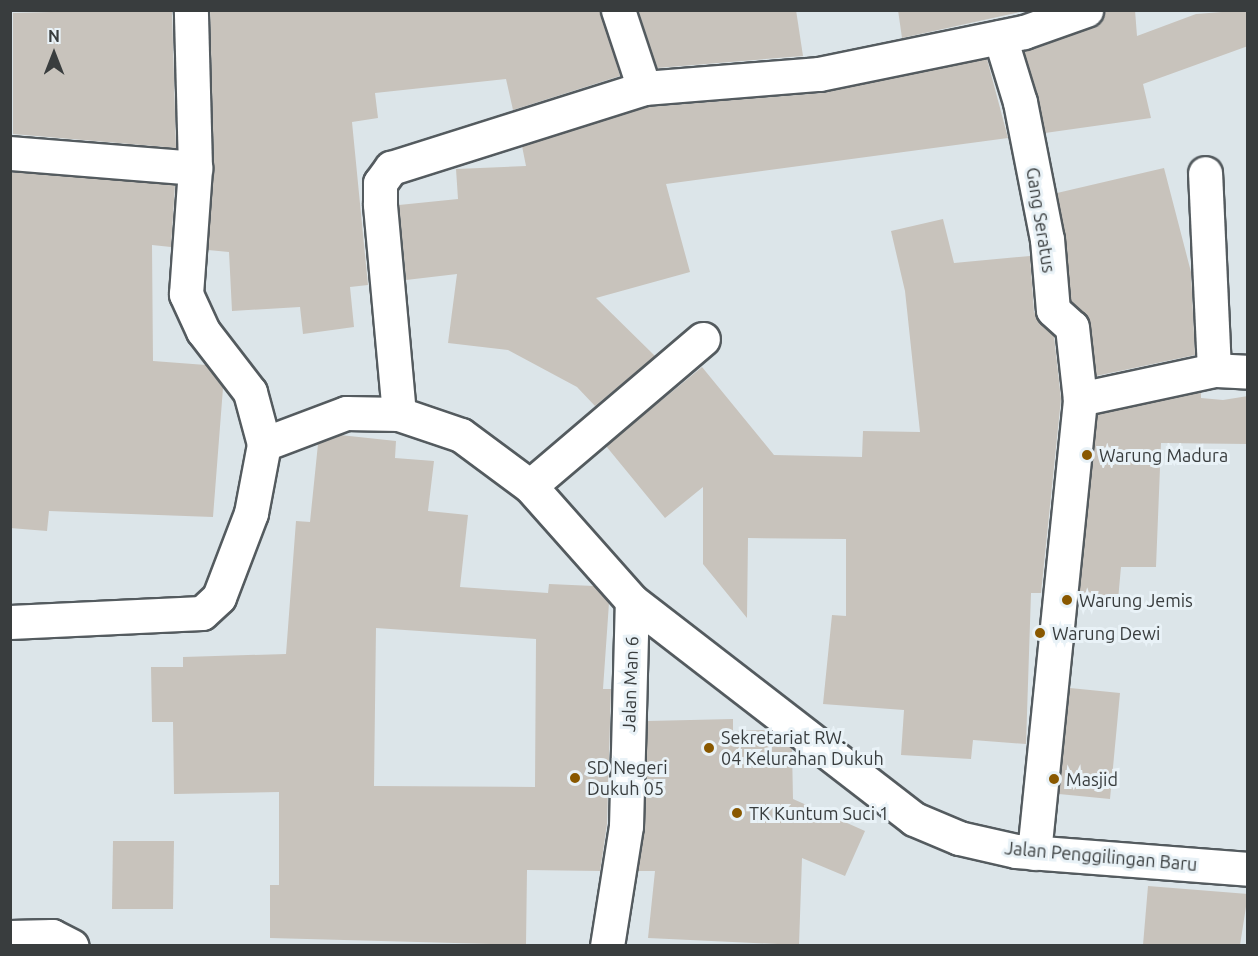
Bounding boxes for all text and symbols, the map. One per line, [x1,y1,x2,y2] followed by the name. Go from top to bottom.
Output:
[24,24,84,84] north arrow
[48,27,60,45] text: N
[1022,166,1060,274] street label: Gang Seratus
[1099,444,1228,466] place label: Warung Madura
[1080,448,1094,462] marker: Warung Madura
[1079,589,1193,611] place label: Warung Jemis
[1060,593,1074,607] marker: Warung Jemis
[1052,622,1160,644] place label: Warung Dewi
[1033,626,1047,640] marker: Warung Dewi
[618,636,642,732] street label: Jalan Man 6
[721,727,884,770] place label: Sekretariat RW. 04 Kelurahan Dukuh
[702,741,716,755] marker: Sekretariat RW. 04 Kelurahan Dukuh
[587,757,668,800] place label: SD Negeri Dukuh 05
[1066,768,1118,790] place label: Masjid
[568,771,582,785] marker: SD Negeri Dukuh 05
[1047,772,1061,786] marker: Masjid
[749,802,889,824] place label: TK Kuntum Suci 1
[730,806,744,820] marker: TK Kuntum Suci 1
[1004,837,1198,875] street label: Jalan Penggilingan Baru

